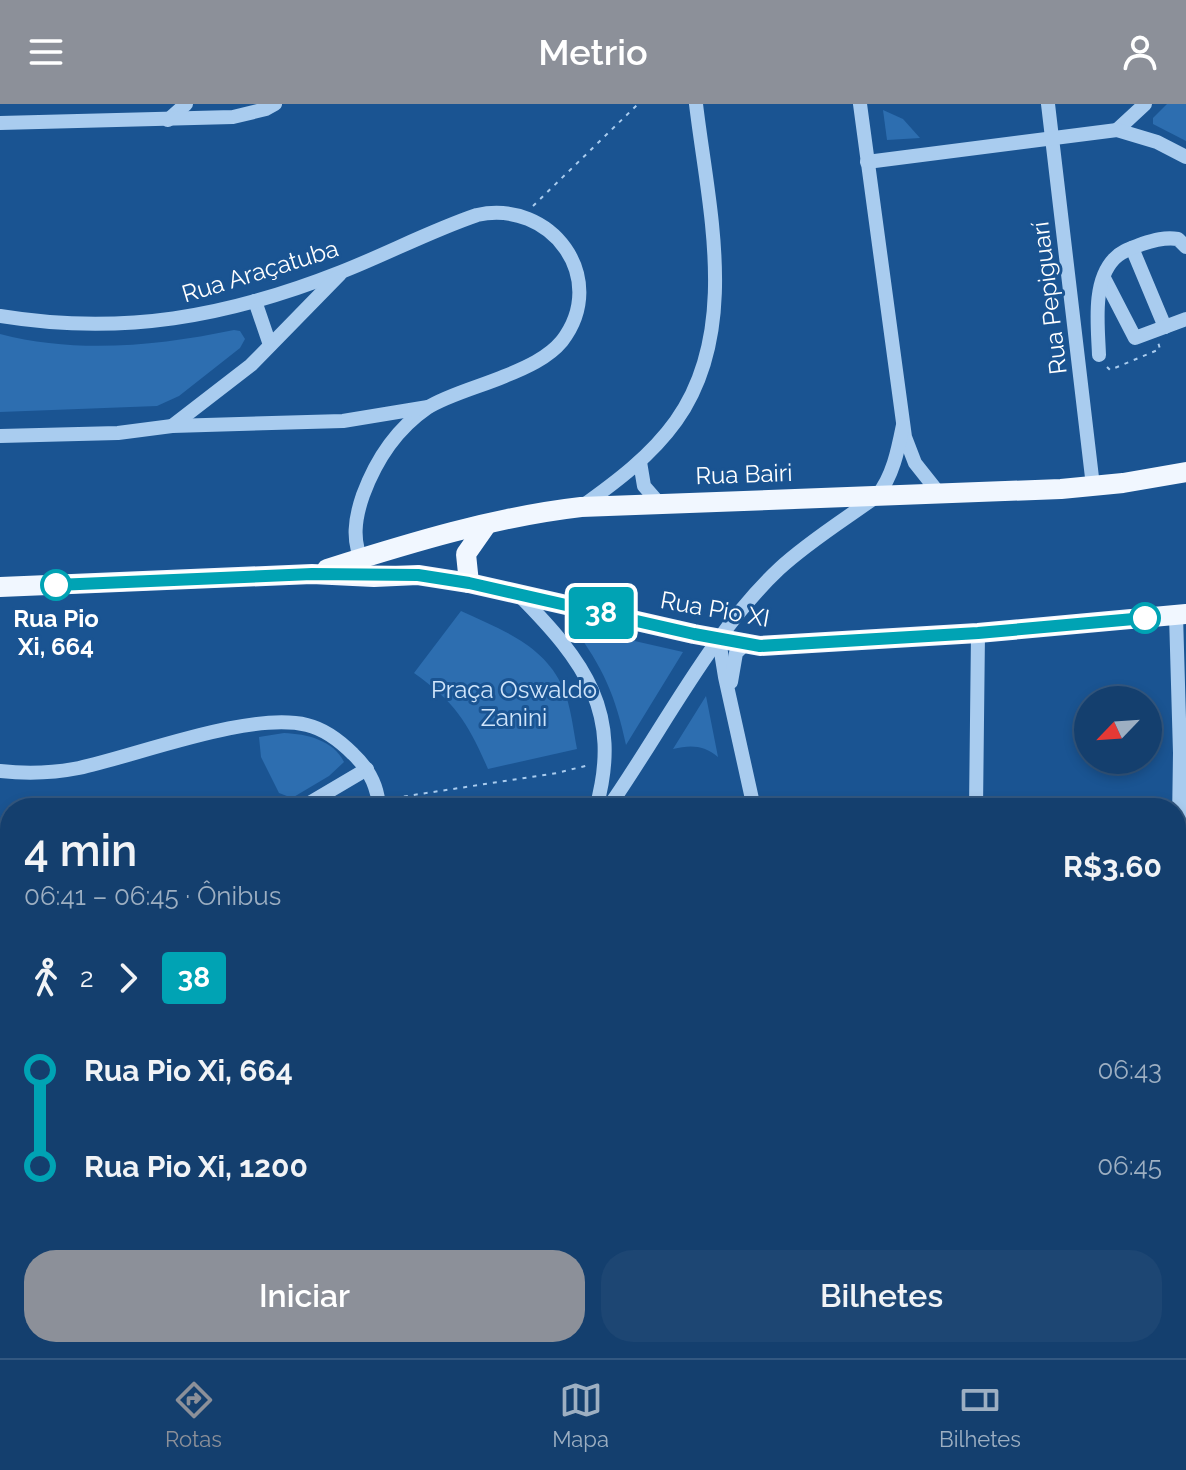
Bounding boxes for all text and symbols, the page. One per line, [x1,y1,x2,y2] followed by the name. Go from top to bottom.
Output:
[24,30,68,74] icon: menu
[1118,30,1162,74] icon: person
[538,31,648,73] text: Metrio
[1025,219,1073,376] street label: Rua Pepiguarí
[178,233,342,309] street label: Rua Araçatuba
[695,458,793,490] street label: Rua Bairi
[41,570,71,600] marker: Rua Pio Xi, 664
[658,585,772,633] street label: Rua Pio XI
[565,587,637,639] line badge: 38
[585,596,617,629] text: 38
[1130,603,1160,633] unlabelled marker
[13,604,99,661] place label: Rua Pio Xi, 664
[431,675,597,732] park label: Praça Oswaldo Zanini
[1074,686,1162,774] north arrow
[1074,686,1162,774] map controls
[24,825,137,876] text: 4 min
[1063,849,1162,884] text: R$3.60
[24,881,281,911] text: 06:41 – 06:45 · Ônibus
[24,956,68,1000] icon: walk
[106,956,150,1000] icon: forward
[178,961,210,994] text: 38
[80,963,94,993] text: 2
[84,1053,293,1088] text: Rua Pio Xi, 664
[1097,1055,1162,1085] text: 06:43
[84,1149,308,1184] text: Rua Pio Xi, 1200
[1097,1151,1162,1181] text: 06:45
[24,1250,585,1342] button: Iniciar
[601,1250,1162,1342] button: Bilhetes
[165,1378,222,1452] tab: Rotas
[552,1378,609,1452] tab: Mapa
[939,1378,1021,1452] tab: Bilhetes

